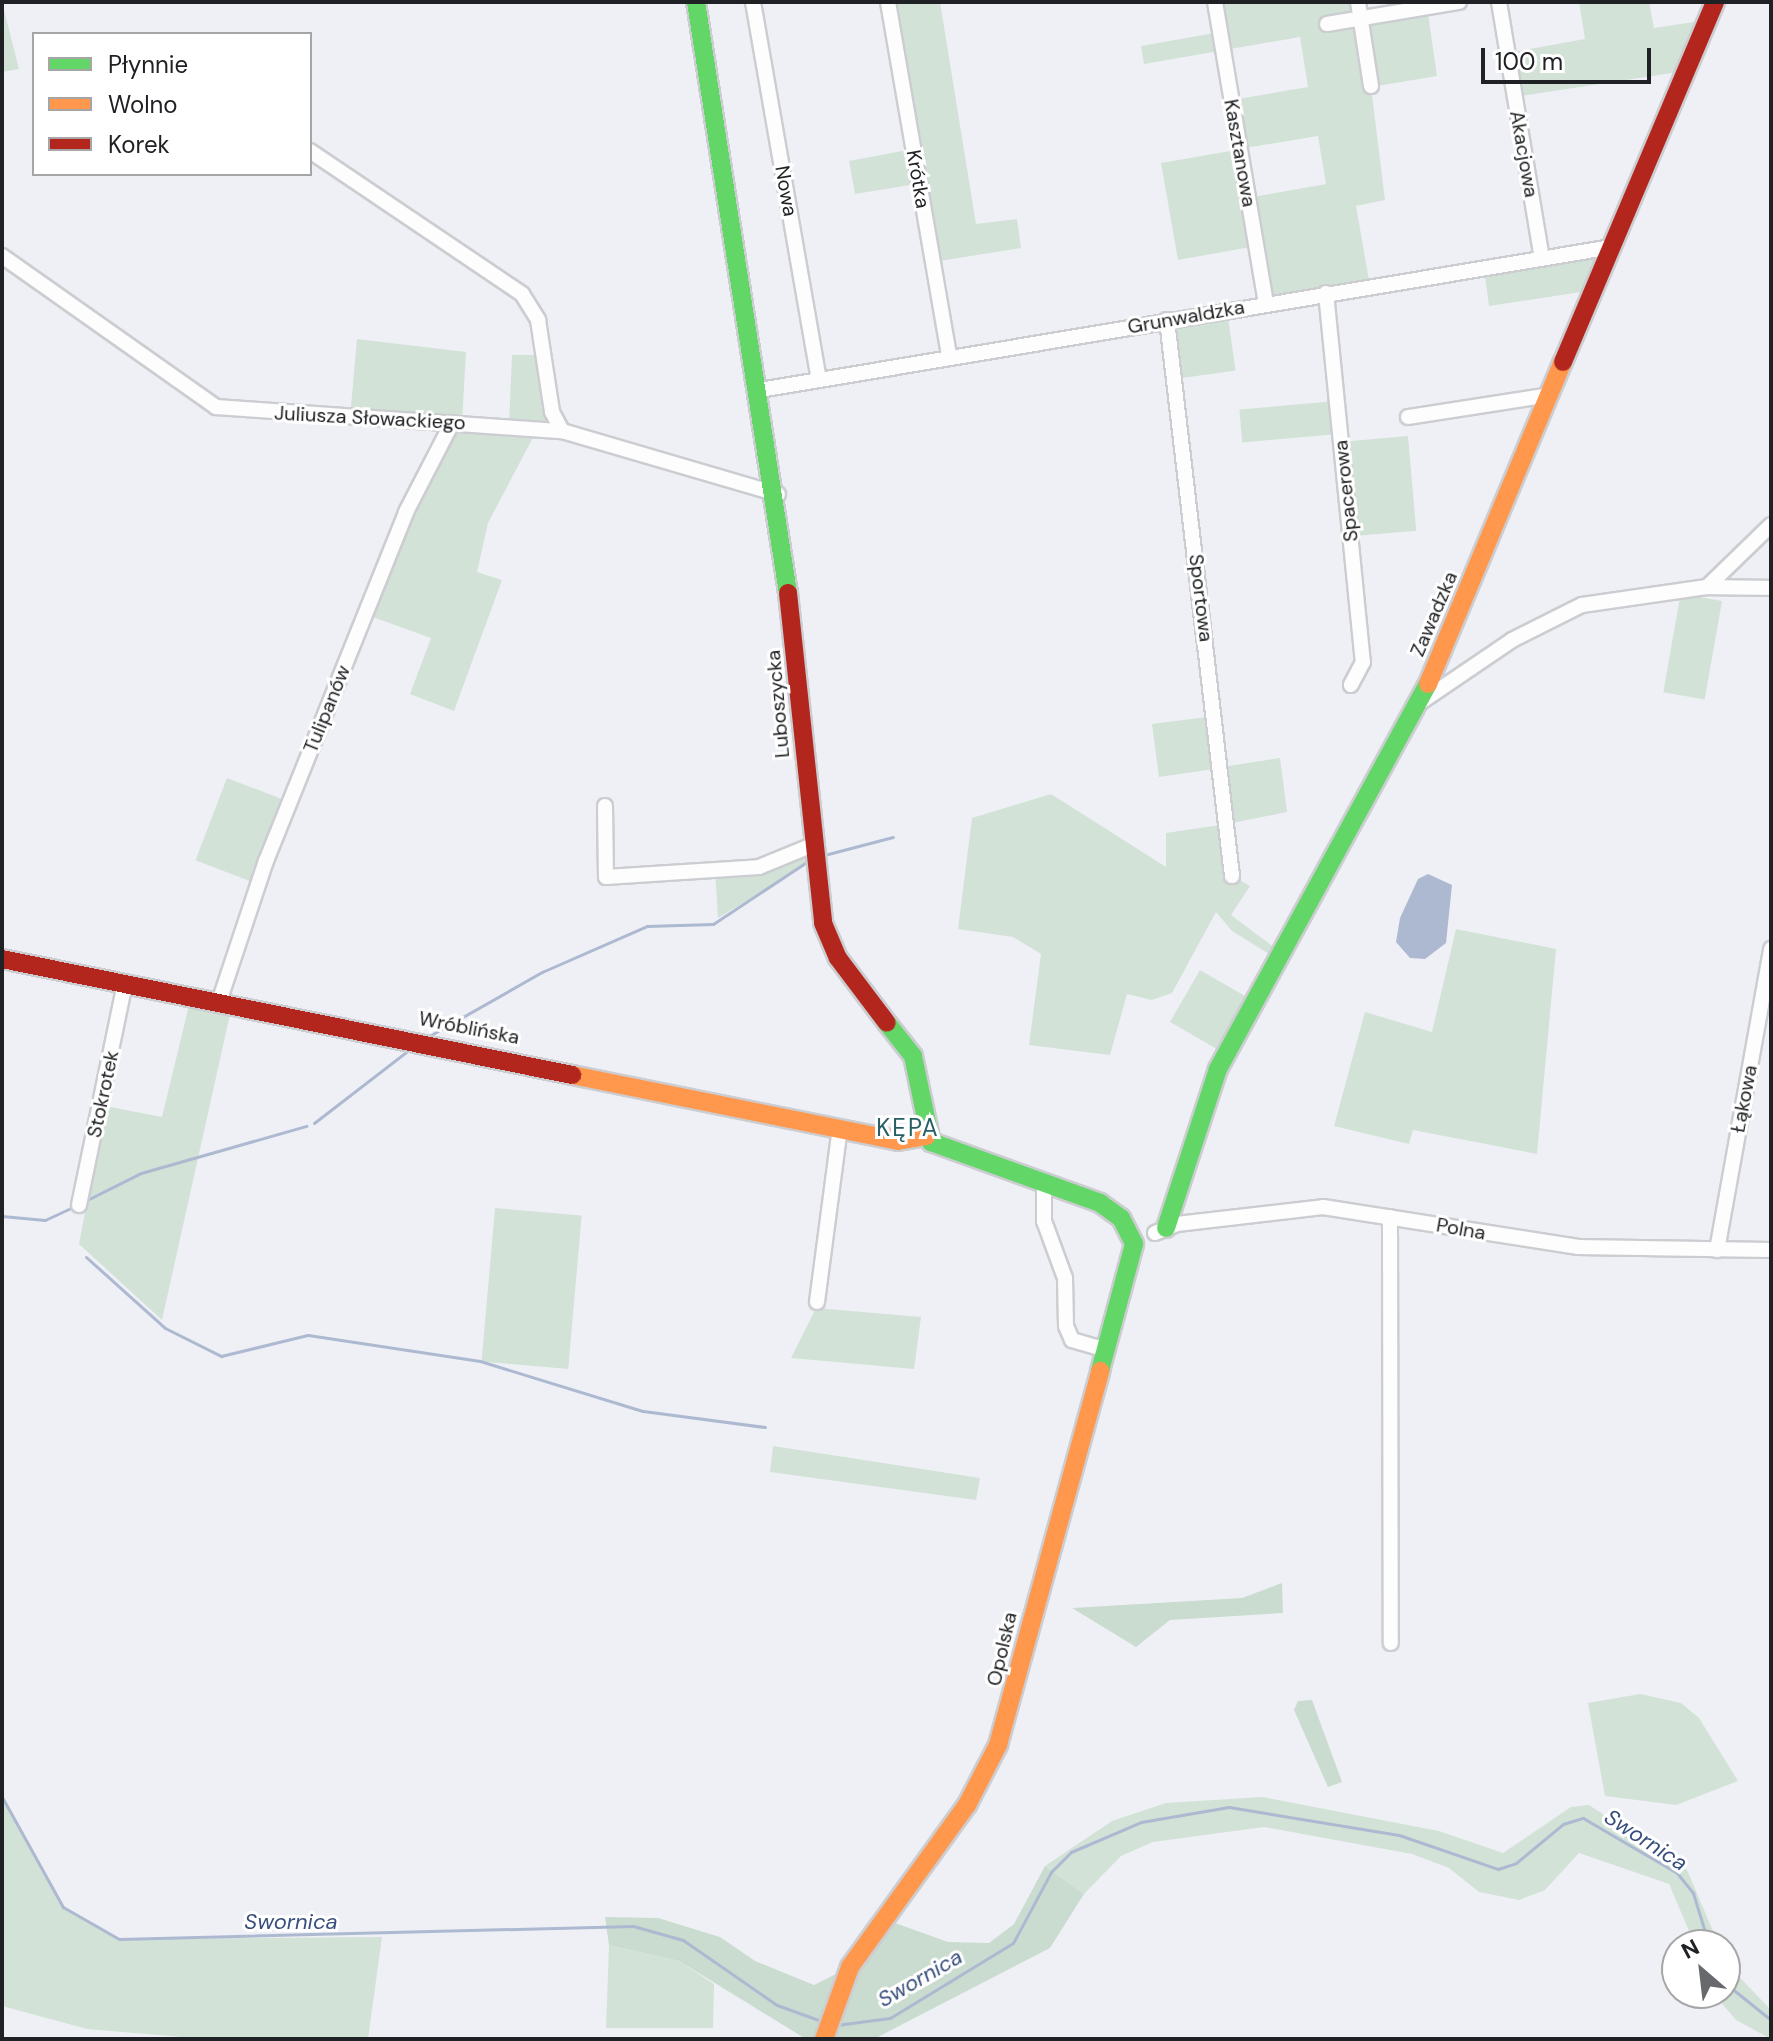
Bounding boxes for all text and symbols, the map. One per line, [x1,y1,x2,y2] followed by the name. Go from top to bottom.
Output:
[32,32,312,176] legend
[1485,32,1655,82] scale bar
[1495,46,1563,77] text: 100 m
[108,49,188,80] text: Płynnie
[108,89,178,120] text: Wolno
[1219,97,1261,209] street label: Kasztanowa
[1505,109,1543,199] street label: Akacjowa
[108,129,170,160] text: Korek
[901,148,935,210] street label: Krótka
[770,164,802,218] street label: Nowa
[1126,295,1246,339] street label: Grunwaldzka
[274,401,466,435] street label: Juliusza Słowackiego
[1329,439,1363,543] street label: Spacerowa
[1184,553,1218,643] street label: Sportowa
[1405,568,1463,660] street label: Zawadzka
[761,649,795,759] street label: Luboszycka
[299,662,355,756] street label: Tulipanów
[417,1006,521,1050] street label: Wróblińska
[82,1048,124,1140] street label: Stokrotek
[1726,1063,1762,1135] street label: Łąkowa
[876,1114,940,1142] district label: KĘPA
[1434,1213,1488,1245] street label: Polna
[982,1610,1022,1688] street label: Opolska
[1600,1804,1692,1876] water label: Swornica
[244,1909,338,1935] water label: Swornica
[1661,1929,1741,2009] north arrow
[1677,1933,1704,1966] text: N
[873,1943,967,2013] water label: Swornica

